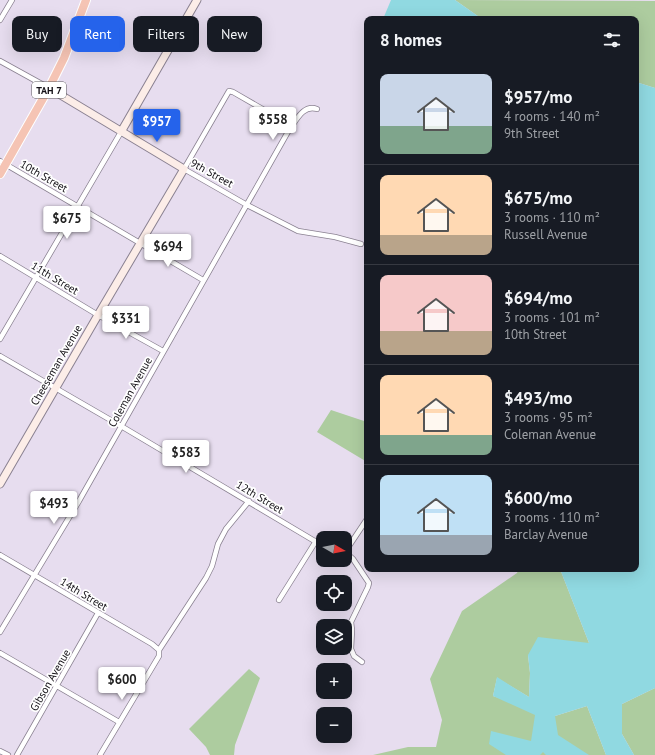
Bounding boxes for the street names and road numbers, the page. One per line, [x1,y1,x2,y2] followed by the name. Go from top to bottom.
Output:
[32,82,66,98] road number: TAH 7
[188,156,236,191] street label: 9th Street
[18,157,71,195] street label: 10th Street
[29,258,81,298] street label: 11th Street
[27,322,85,408] street label: Cheeseman Avenue
[105,354,155,429] street label: Coleman Avenue
[234,477,286,517] street label: 12th Street
[58,574,110,614] street label: 14th Street
[27,646,74,713] street label: Gibson Avenue

